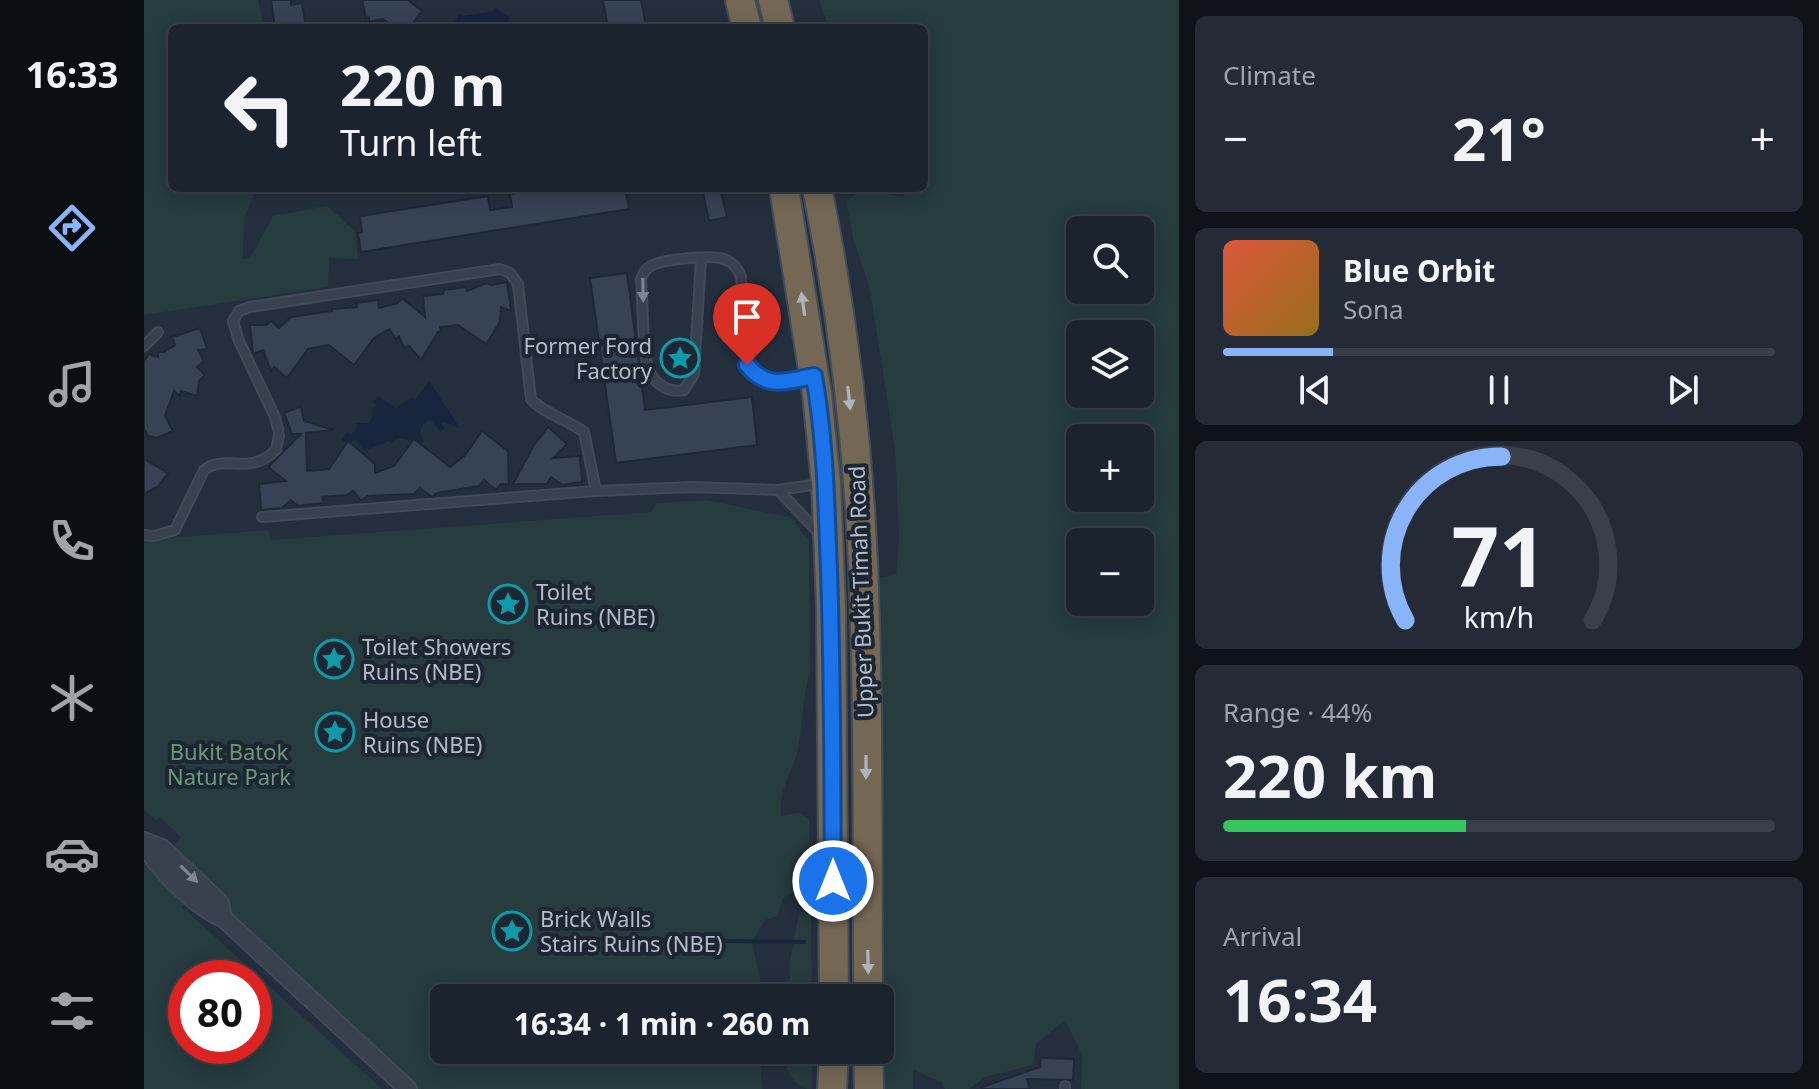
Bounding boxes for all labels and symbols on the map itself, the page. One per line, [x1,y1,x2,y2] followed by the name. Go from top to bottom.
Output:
[637,277,649,303] one-way arrow
[713,283,781,365] pin
[796,291,809,316] one-way arrow
[523,330,653,385] place label: Former Ford Factory
[659,337,701,379] place icon: Former Ford Factory
[842,386,855,411] one-way arrow
[841,465,879,719] street label: Upper Bukit Timah Road
[536,576,655,631] place label: Toilet Ruins (NBE)
[487,583,529,625] place icon: Toilet Ruins (NBE)
[362,631,511,686] place label: Toilet Showers Ruins (NBE)
[313,638,355,680] place icon: Toilet Showers Ruins (NBE)
[363,704,482,759] place label: House Ruins (NBE)
[314,711,356,753] place icon: House Ruins (NBE)
[167,736,291,791] park label: Bukit Batok Nature Park
[860,755,872,780] one-way arrow
[791,839,875,923] position arrow
[180,865,199,883] one-way arrow
[540,903,723,958] place label: Brick Walls Stairs Ruins (NBE)
[491,910,533,952] place icon: Brick Walls Stairs Ruins (NBE)
[862,950,874,975] one-way arrow
[168,960,272,1064] speed limit sign: 80

